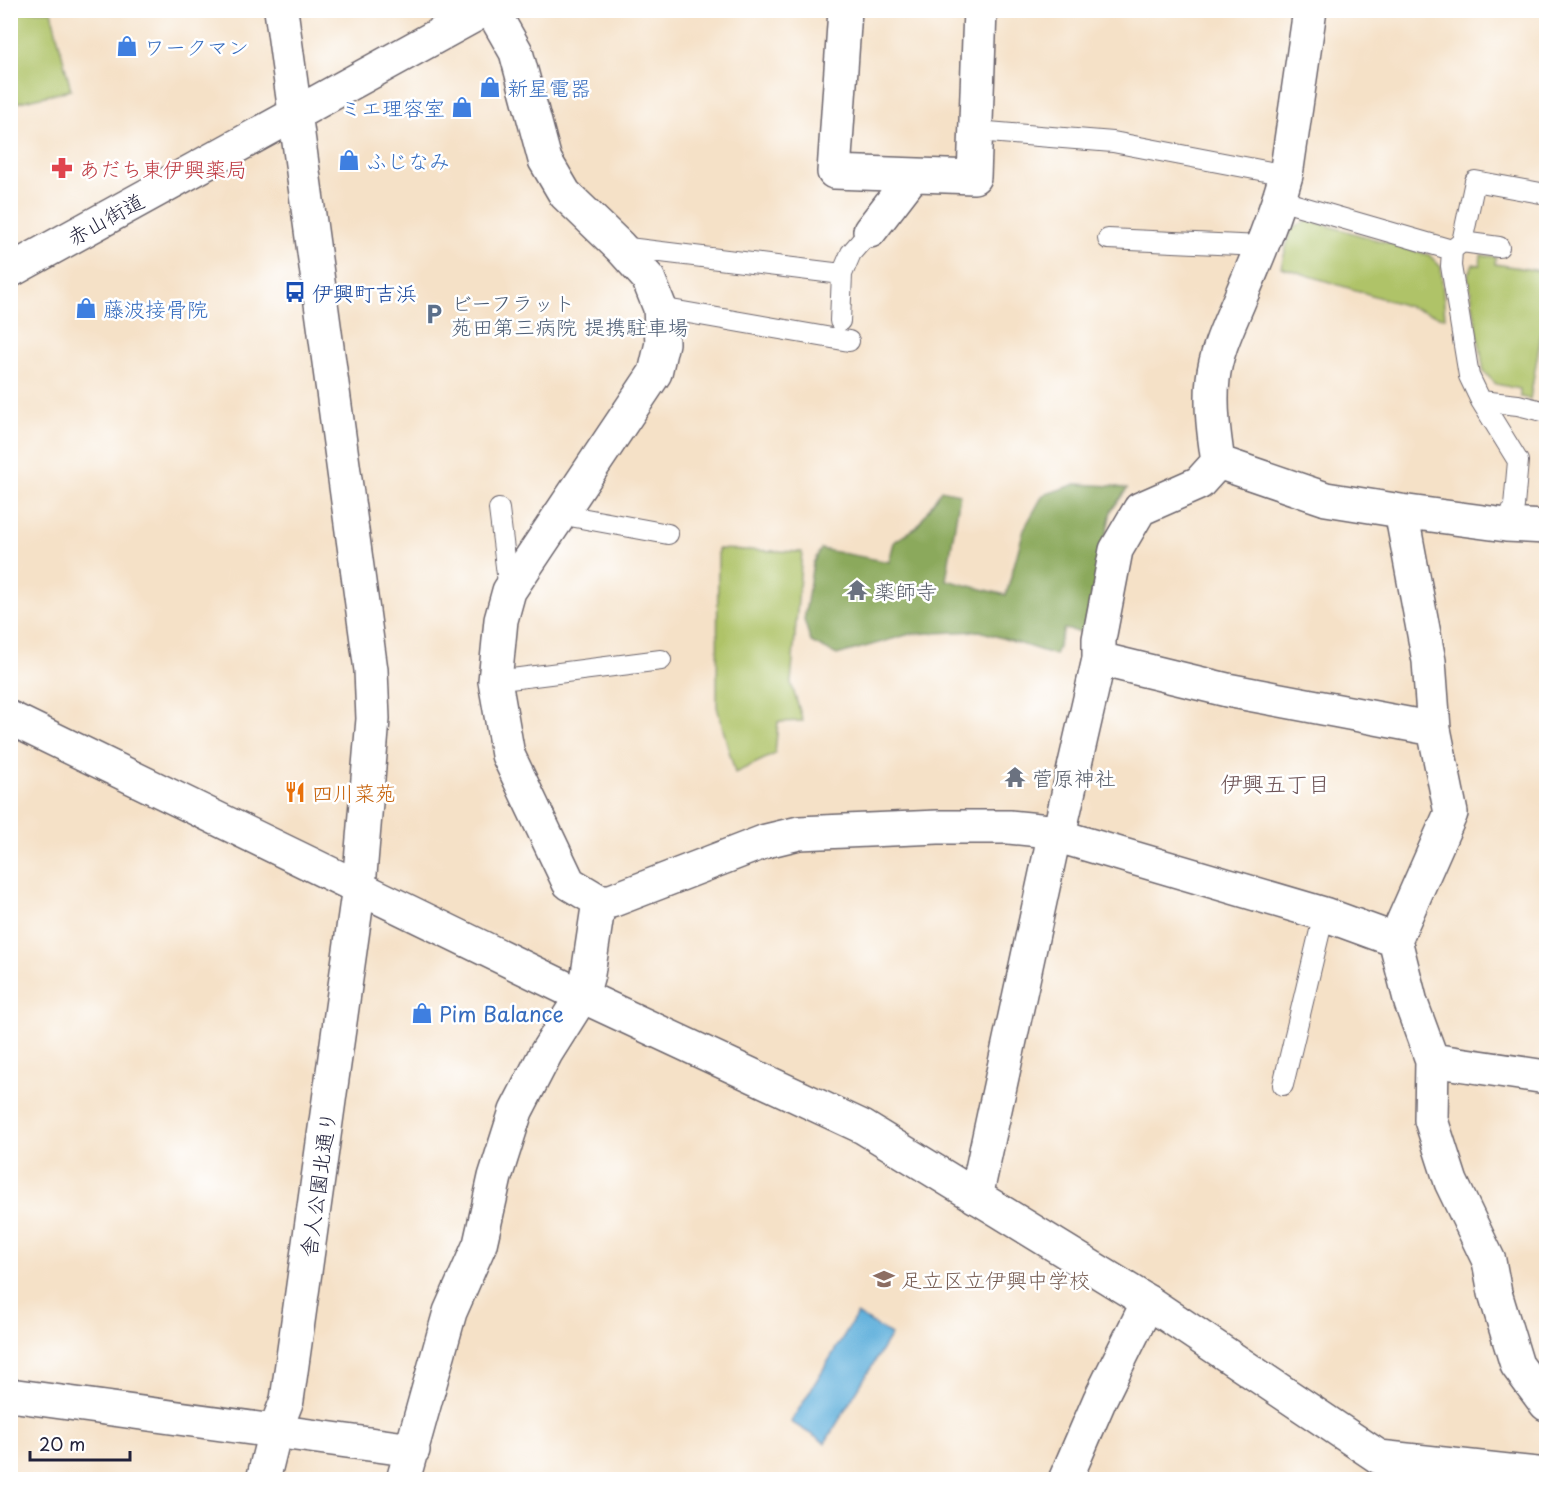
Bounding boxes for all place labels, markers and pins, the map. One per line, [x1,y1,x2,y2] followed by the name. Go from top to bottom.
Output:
[144,30,249,62] place label: ワークマン
[115,34,139,58] shop icon: ワークマン
[507,71,591,103] place label: 新星電器
[478,75,502,99] shop icon: 新星電器
[340,91,445,123] place label: ミエ理容室
[450,95,474,119] shop icon: ミエ理容室
[366,144,450,176] place label: ふじなみ
[337,148,361,172] shop icon: ふじなみ
[79,152,247,184] place label: あだち東伊興薬局
[50,156,74,180] pharmacy icon: あだち東伊興薬局
[312,276,417,308] place label: 伊興町吉浜
[283,280,307,304] bus stop icon: 伊興町吉浜
[451,286,689,342] place label: ビーフラット 苑田第三病院 提携駐車場
[103,292,208,324] place label: 藤波接骨院
[74,296,98,320] shop icon: 藤波接骨院
[422,302,446,326] parking icon: ビーフラット 苑田第三病院 提携駐車場
[874,574,937,606] place label: 薬師寺
[845,578,869,602] temple icon: 薬師寺
[1032,761,1116,793] place label: 菅原神社
[1003,765,1027,789] temple icon: 菅原神社
[312,776,396,808] place label: 四川菜苑
[283,780,307,804] restaurant icon: 四川菜苑
[439,997,564,1029] place label: Pim Balance
[410,1001,434,1025] shop icon: Pim Balance
[901,1263,1090,1295] place label: 足立区立伊興中学校
[872,1267,896,1291] school or university icon: 足立区立伊興中学校

